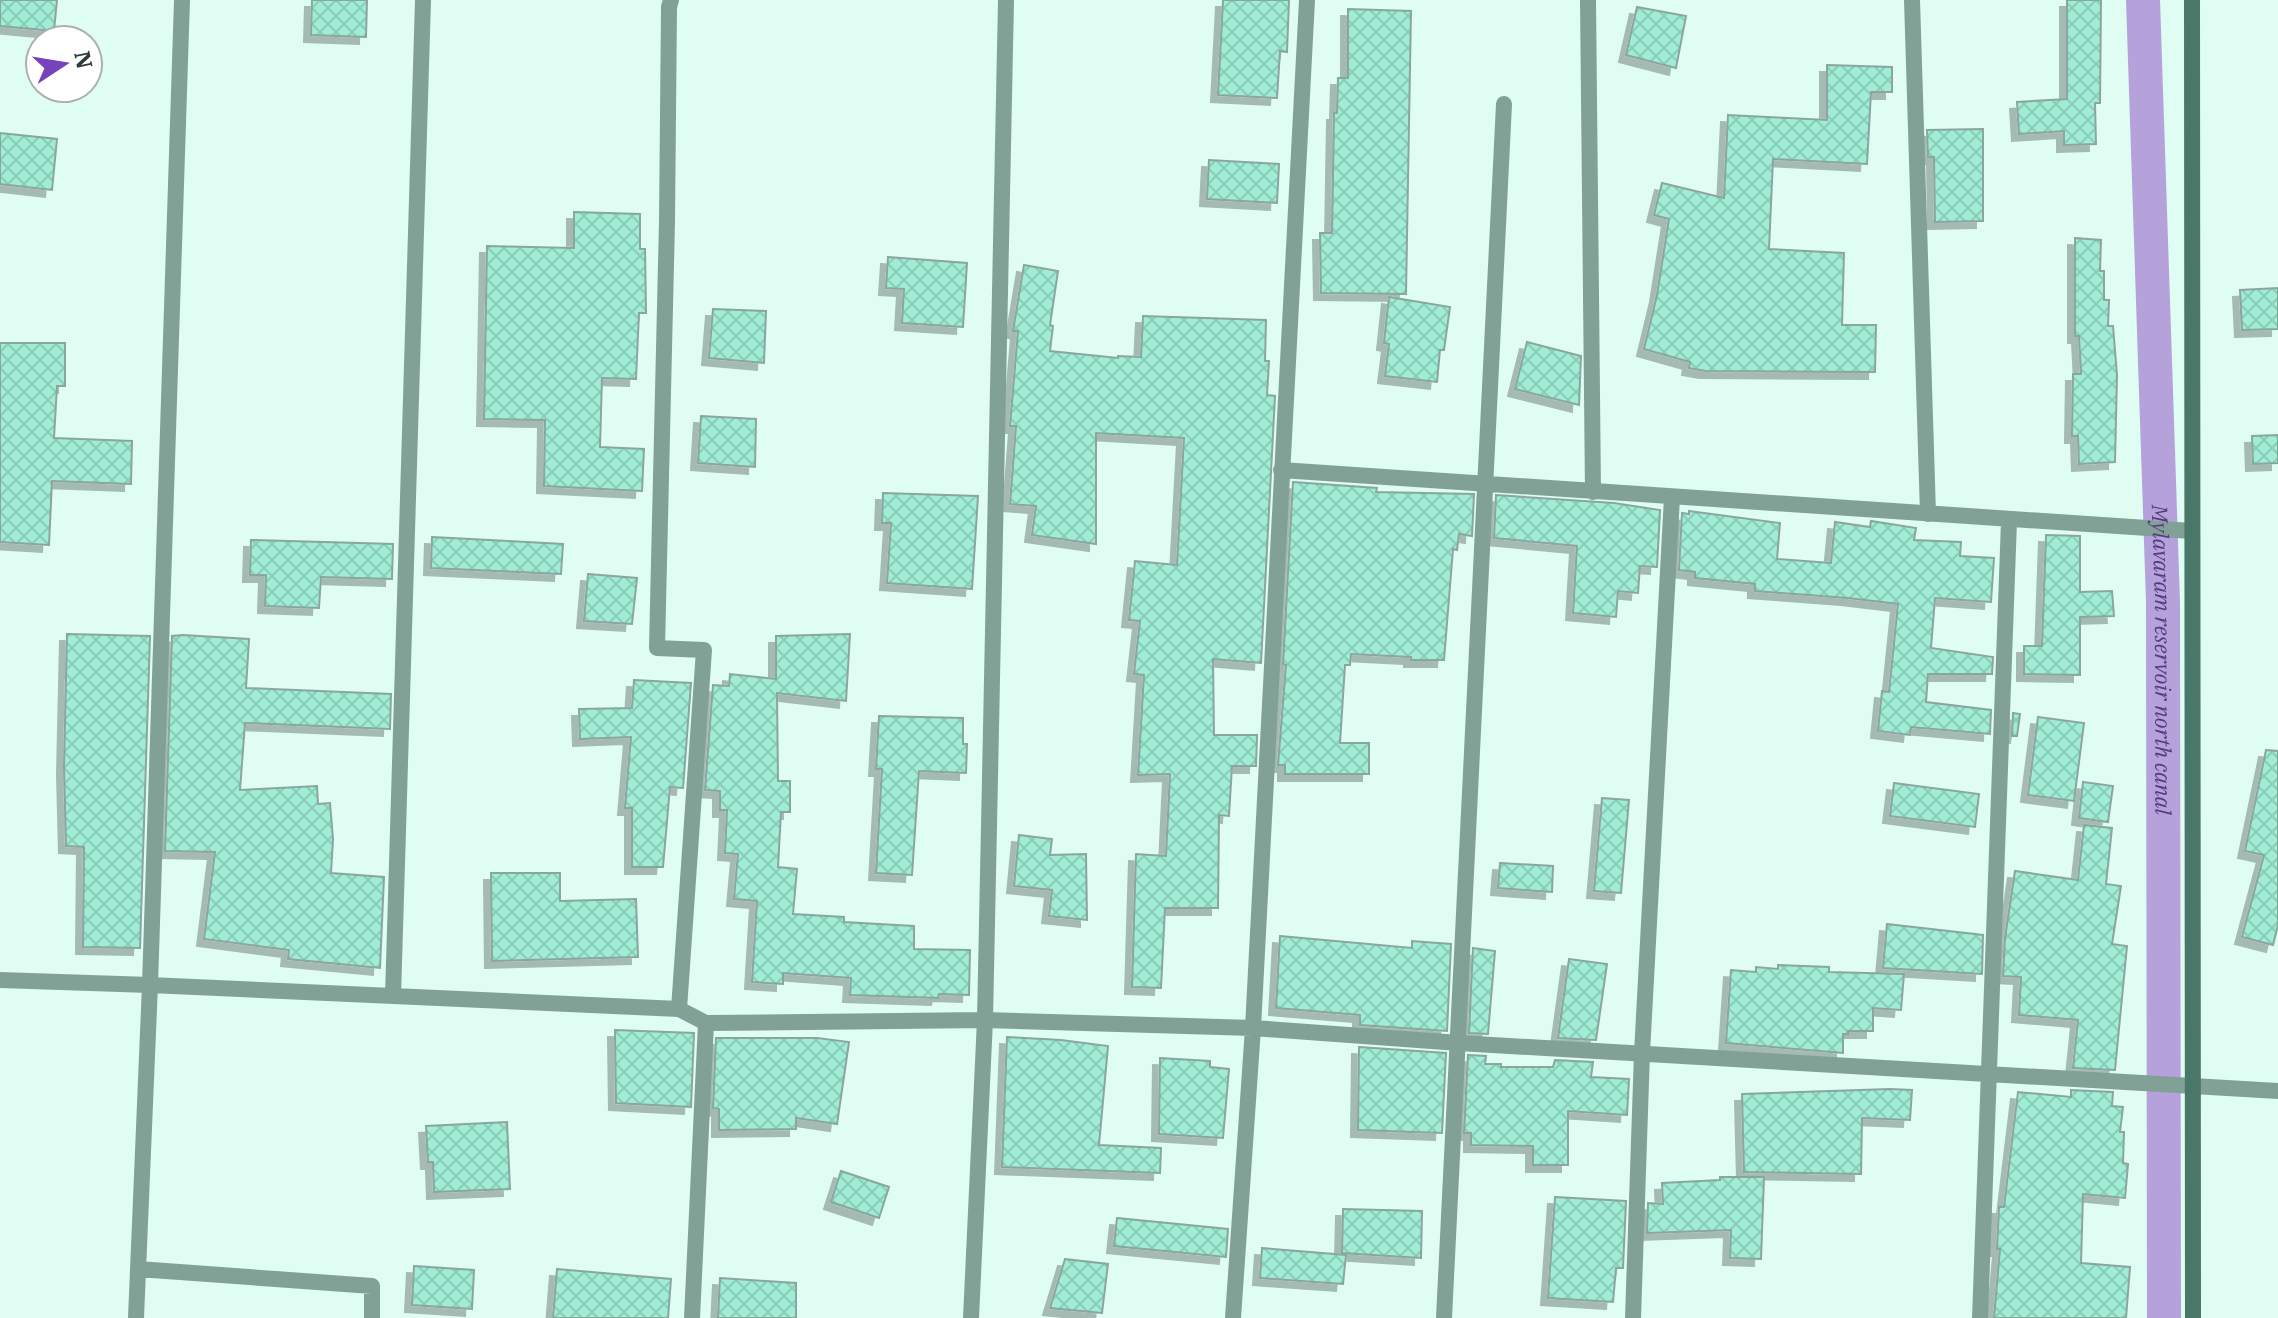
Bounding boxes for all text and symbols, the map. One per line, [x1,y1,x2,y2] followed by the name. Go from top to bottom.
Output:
[24,24,104,104] north arrow
[68,48,100,71] text: N
[2146,503,2178,815] water label: Mylavaram reservoir north canal

